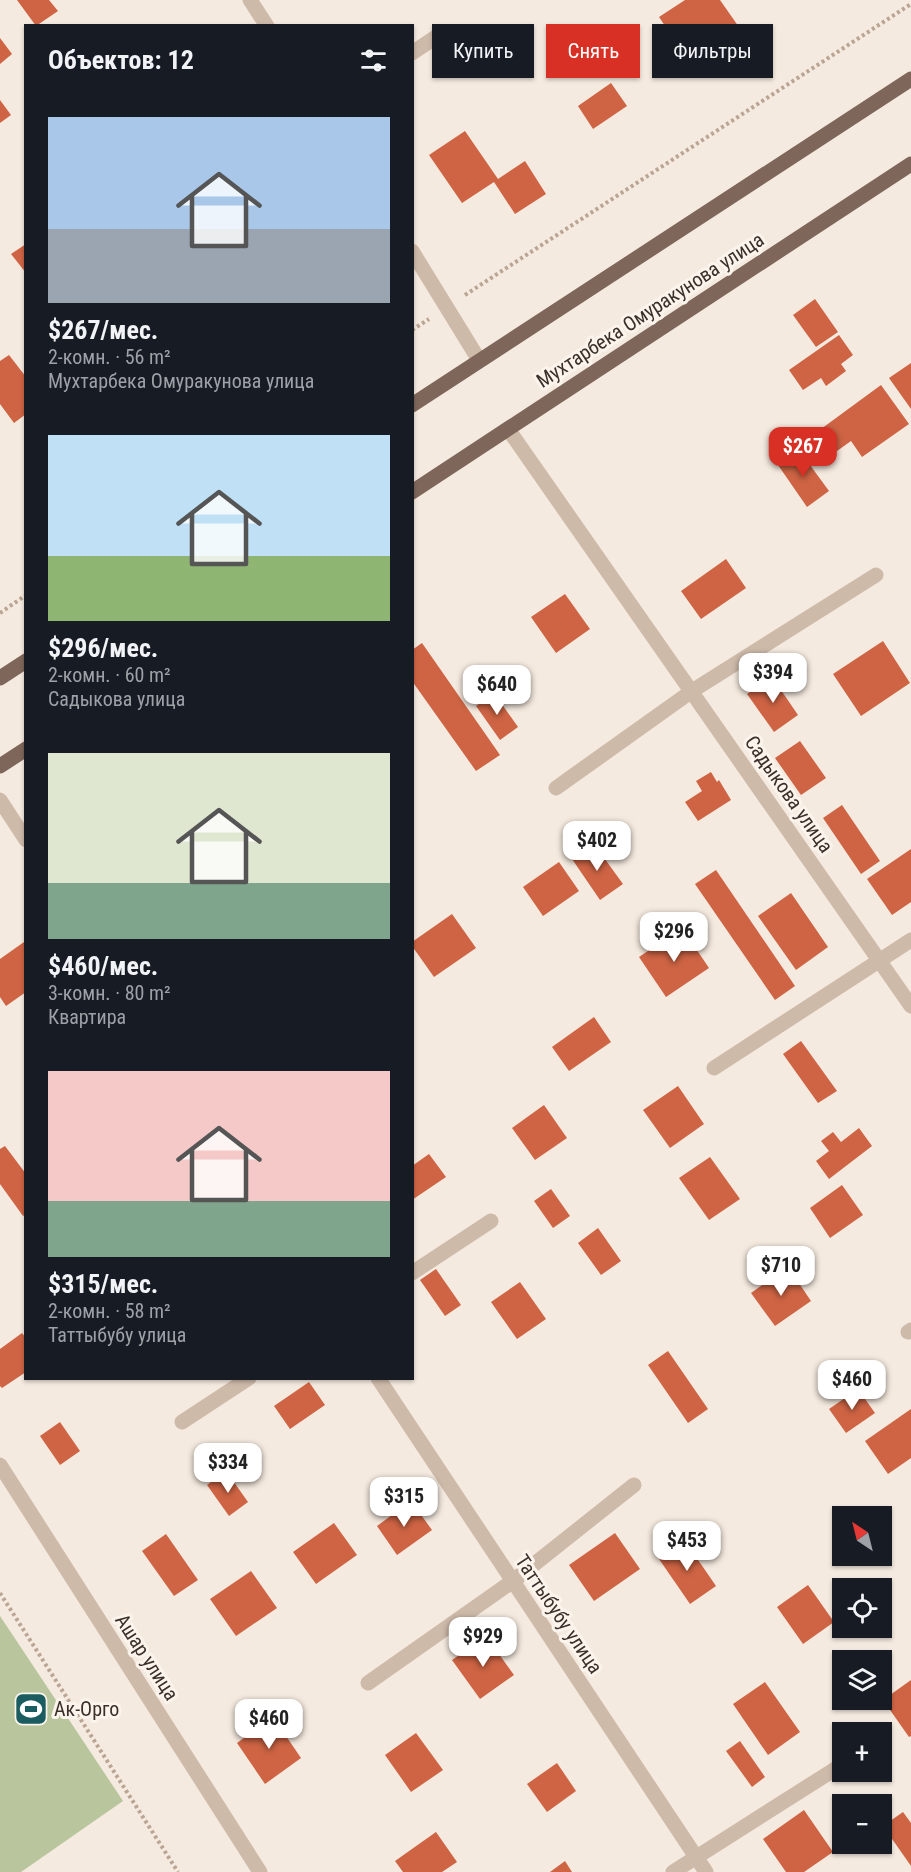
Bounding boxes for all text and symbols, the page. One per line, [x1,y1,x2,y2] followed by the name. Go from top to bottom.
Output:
[432,24,534,78] chip: Купить
[546,24,640,78] chip: Снять
[652,24,773,78] chip: Фильтры
[357,44,390,77] icon: filters
[48,45,194,75] text: Объектов: 12
[165,156,273,264] icon: home
[532,227,768,393] street label: Мухтарбека Омуракунова улица
[48,315,158,345] text: $267/мес.
[48,345,171,369] text: 2-комн. · 56 m²
[48,369,314,393] text: Мухтарбека Омуракунова улица
[767,427,839,478] pin: $267
[783,434,823,458] text: $267
[165,474,273,582] icon: home
[48,633,158,663] text: $296/мес.
[737,653,809,704] pin: $394
[753,660,793,684] text: $394
[48,663,171,687] text: 2-комн. · 60 m²
[461,665,533,716] pin: $640
[477,672,517,696] text: $640
[48,687,185,711] text: Садыкова улица
[740,731,838,857] street label: Садыкова улица
[165,792,273,900] icon: home
[561,821,633,872] pin: $402
[577,828,617,852] text: $402
[638,912,710,963] pin: $296
[654,919,694,943] text: $296
[48,951,158,981] text: $460/мес.
[48,981,171,1005] text: 3-комн. · 80 m²
[48,1005,126,1029] text: Квартира
[165,1110,273,1218] icon: home
[745,1246,817,1297] pin: $710
[761,1253,801,1277] text: $710
[48,1269,158,1299] text: $315/мес.
[48,1299,171,1323] text: 2-комн. · 58 m²
[48,1323,186,1347] text: Таттыбубу улица
[816,1360,888,1411] pin: $460
[832,1367,872,1391] text: $460
[192,1443,264,1494] pin: $334
[208,1450,248,1474] text: $334
[368,1477,440,1528] pin: $315
[384,1484,424,1508] text: $315
[832,1506,892,1566] north arrow
[832,1506,892,1854] map controls
[651,1521,723,1572] pin: $453
[667,1528,707,1552] text: $453
[510,1550,608,1678] street label: Таттыбубу улица
[832,1578,892,1638] button: locate
[110,1609,184,1705] street label: Ашар улица
[447,1617,519,1668] pin: $929
[463,1624,503,1648] text: $929
[832,1650,892,1710] button: layers
[13,1691,49,1727] sports icon: Ак-Орго
[54,1697,119,1721] place label: Ак-Орго
[233,1699,305,1750] pin: $460
[249,1706,289,1730] text: $460
[832,1722,892,1782] button: +
[832,1794,892,1854] button: −

